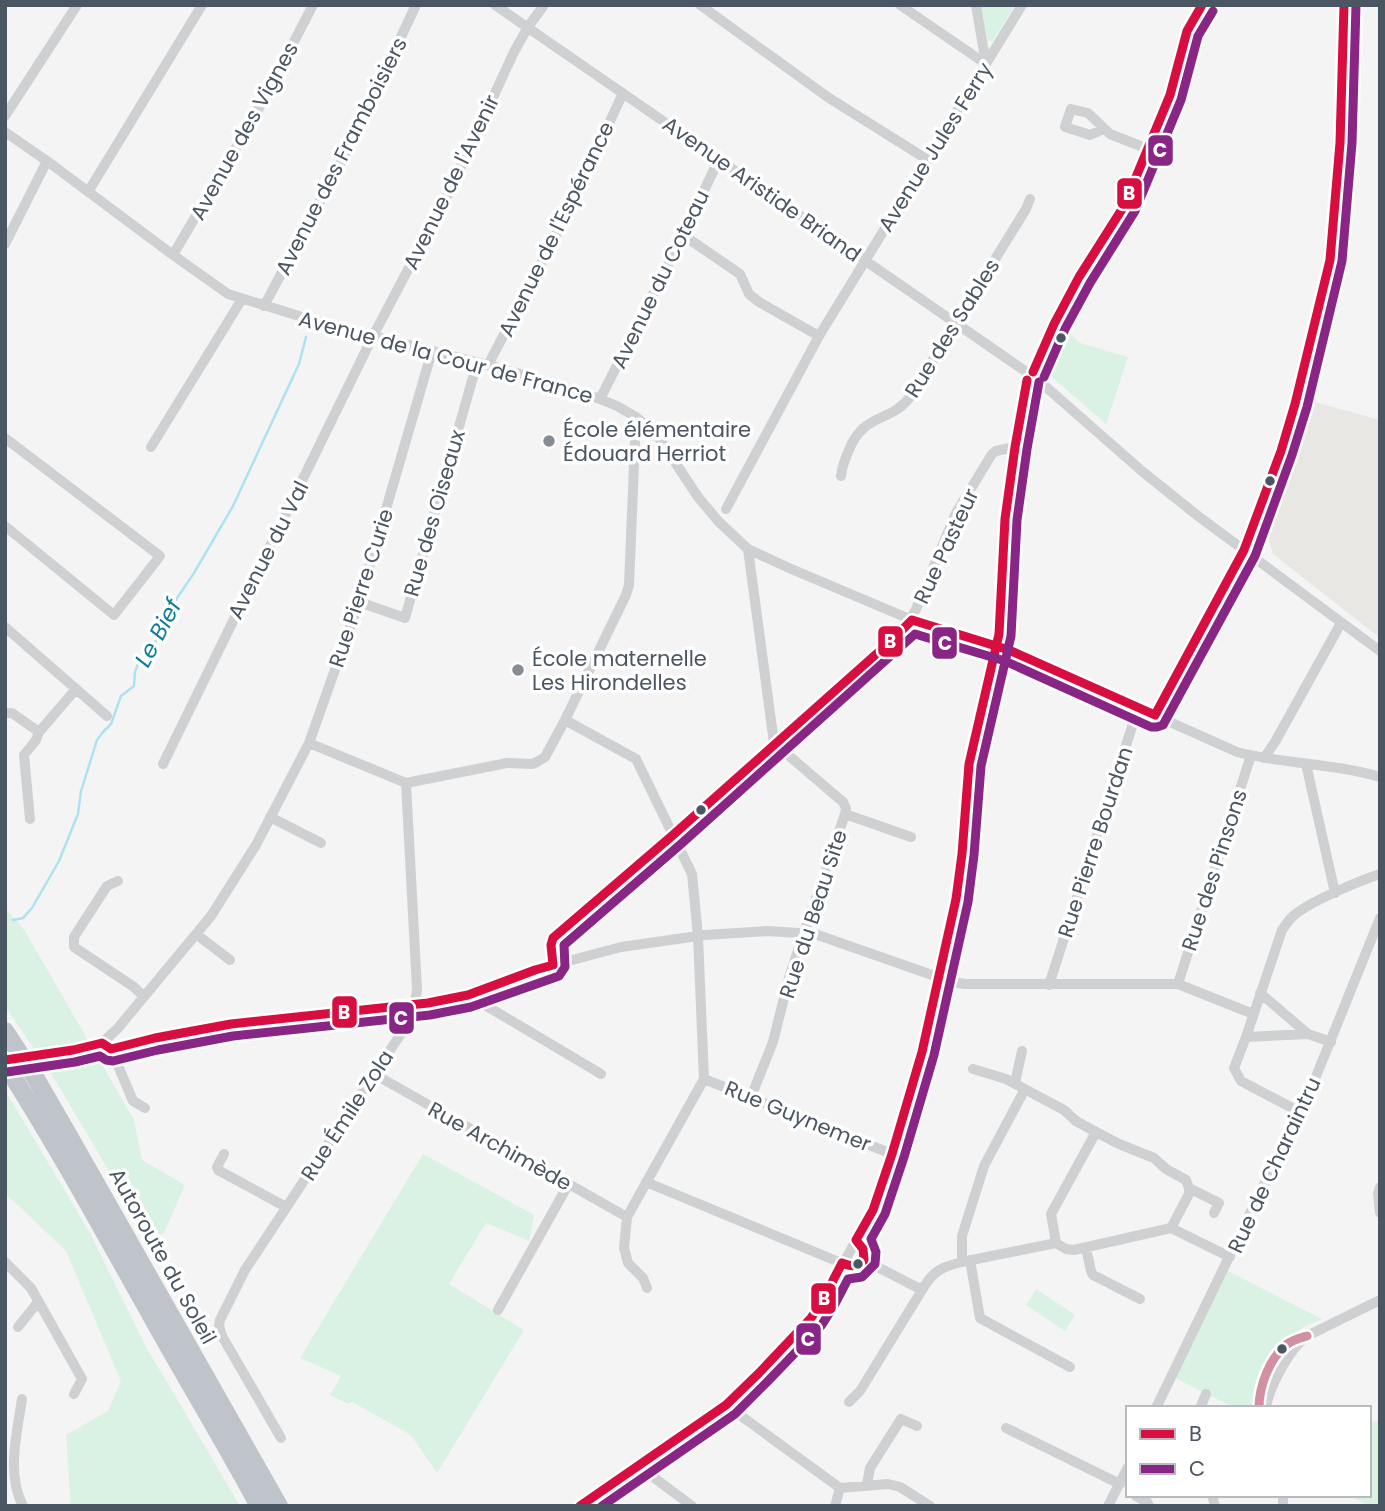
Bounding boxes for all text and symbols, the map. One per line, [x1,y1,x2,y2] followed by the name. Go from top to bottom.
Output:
[268,32,414,280] street label: Avenue des Framboisiers
[183,37,305,225] street label: Avenue des Vignes
[871,57,999,237] street label: Avenue Jules Ferry
[396,90,506,274] street label: Avenue de l'Avenir
[657,109,867,269] street label: Avenue Aristide Briand
[491,117,621,341] street label: Avenue de l'Espérance
[1147,134,1174,167] line badge: C
[1153,137,1167,164] text: C
[1116,177,1143,210] line badge: B
[1123,180,1135,207] text: B
[604,185,716,373] street label: Avenue du Coteau
[898,253,1006,403] street label: Rue des Sables
[296,304,596,410] street label: Avenue de la Cour de France
[1054,331,1068,345] unlabelled marker
[563,415,751,468] place label: École élémentaire Édouard Herriot
[396,426,472,600] street label: Rue des Oiseaux
[541,433,557,449] marker: École élémentaire Édouard Herriot
[1263,474,1277,488] unlabelled marker
[221,476,315,624] street label: Avenue du Val
[907,483,985,608] street label: Rue Pasteur
[322,505,400,671] street label: Rue Pierre Curie
[127,592,190,673] water label: Le Bief
[877,625,904,658] line badge: B
[931,626,958,660] line badge: C
[884,628,896,655] text: B
[938,630,952,657] text: C
[532,644,707,697] place label: École maternelle Les Hirondelles
[510,662,526,678] marker: École maternelle Les Hirondelles
[1050,743,1140,941] street label: Rue Pierre Bourdan
[1174,786,1254,954] street label: Rue des Pinsons
[694,803,708,817] unlabelled marker
[772,826,854,1002] street label: Rue du Beau Site
[331,995,358,1029] line badge: B
[338,999,350,1026] text: B
[388,1001,415,1035] line badge: C
[394,1005,408,1032] text: C
[294,1044,400,1186] street label: Rue Émile Zola
[1220,1072,1328,1258] street label: Rue de Charaintru
[721,1073,876,1159] street label: Rue Guynemer
[423,1095,577,1197] street label: Rue Archimède
[103,1163,223,1349] street label: Autoroute du Soleil
[851,1257,865,1271] unlabelled marker
[810,1282,837,1315] line badge: B
[818,1285,830,1312] text: B
[795,1322,822,1356] line badge: C
[801,1326,815,1353] text: C
[1275,1342,1289,1356] unlabelled marker
[1126,1406,1371,1497] legend
[1189,1419,1202,1448] text: B
[1189,1454,1205,1483] text: C

